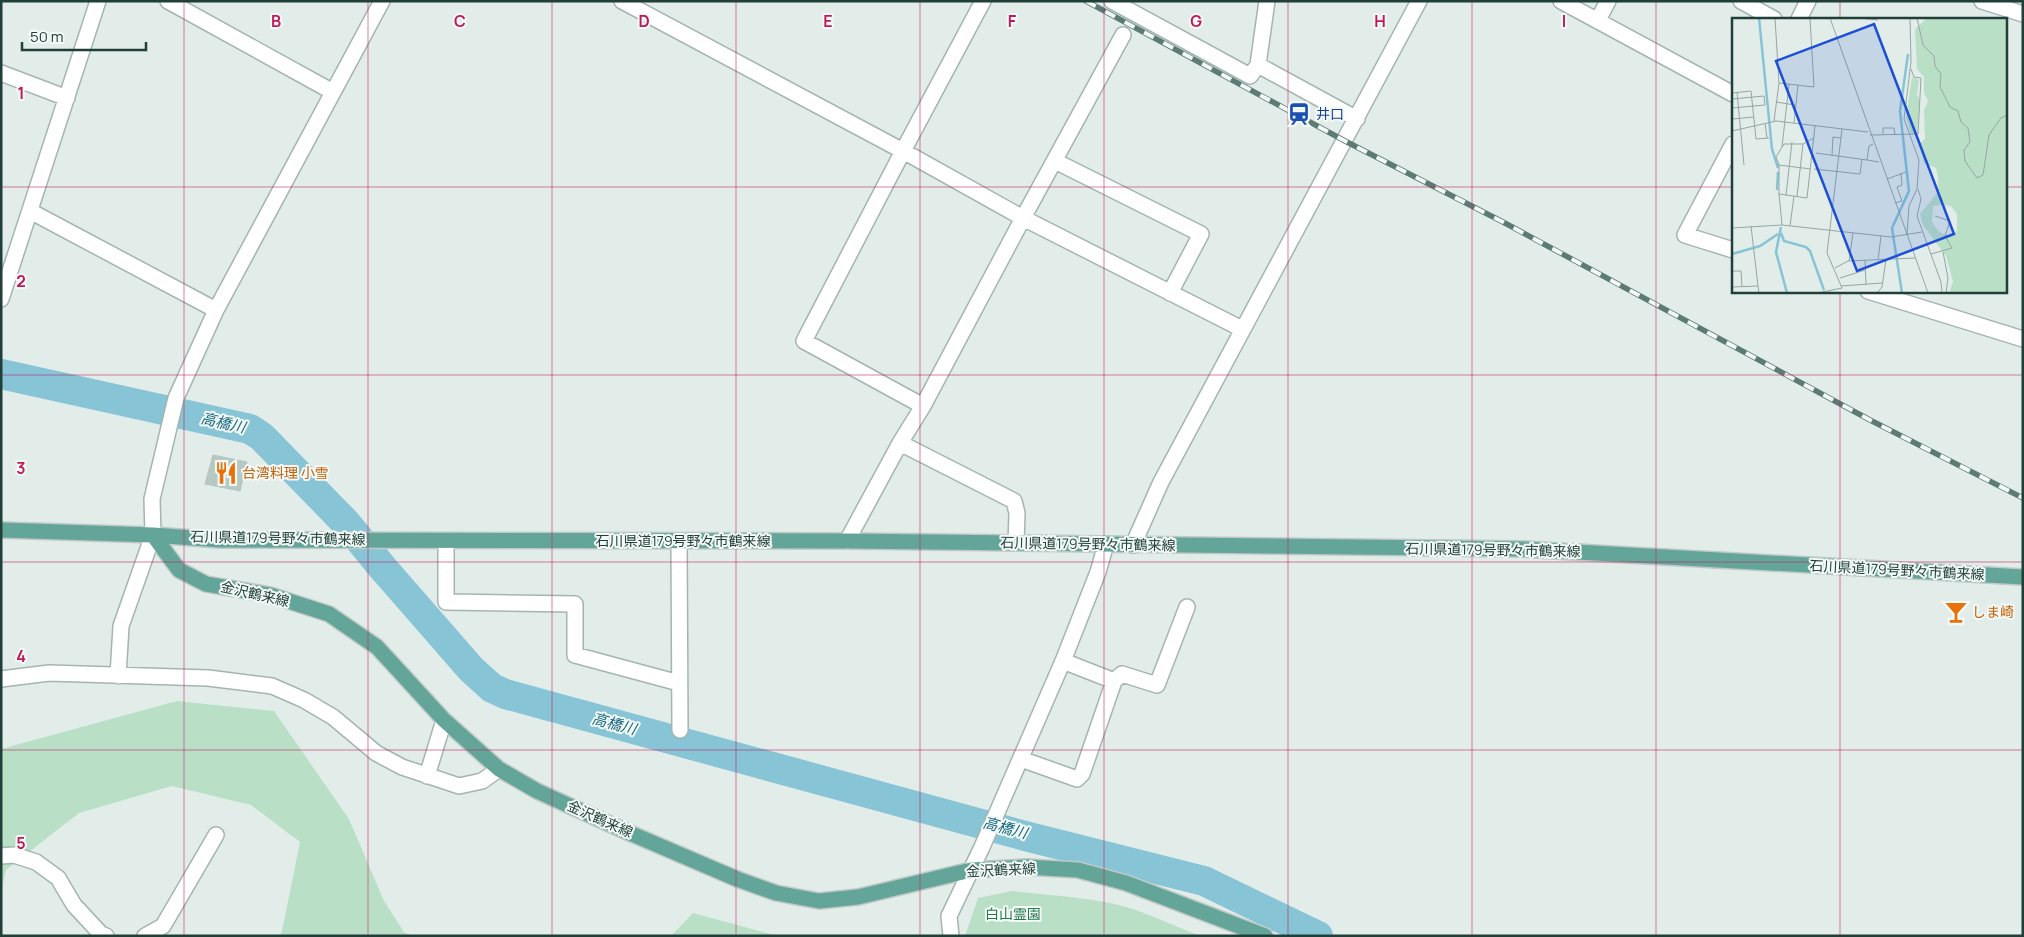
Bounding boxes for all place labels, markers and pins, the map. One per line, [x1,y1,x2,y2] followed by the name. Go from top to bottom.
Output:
[1286,101,1312,127] station icon: 井口
[1316,104,1344,123] place label: 井口
[213,460,239,486] restaurant icon: 台湾料理 小雪
[242,463,329,482] place label: 台湾料理 小雪
[1943,599,1969,625] bar icon: しま崎
[1972,602,2014,621] place label: しま崎

